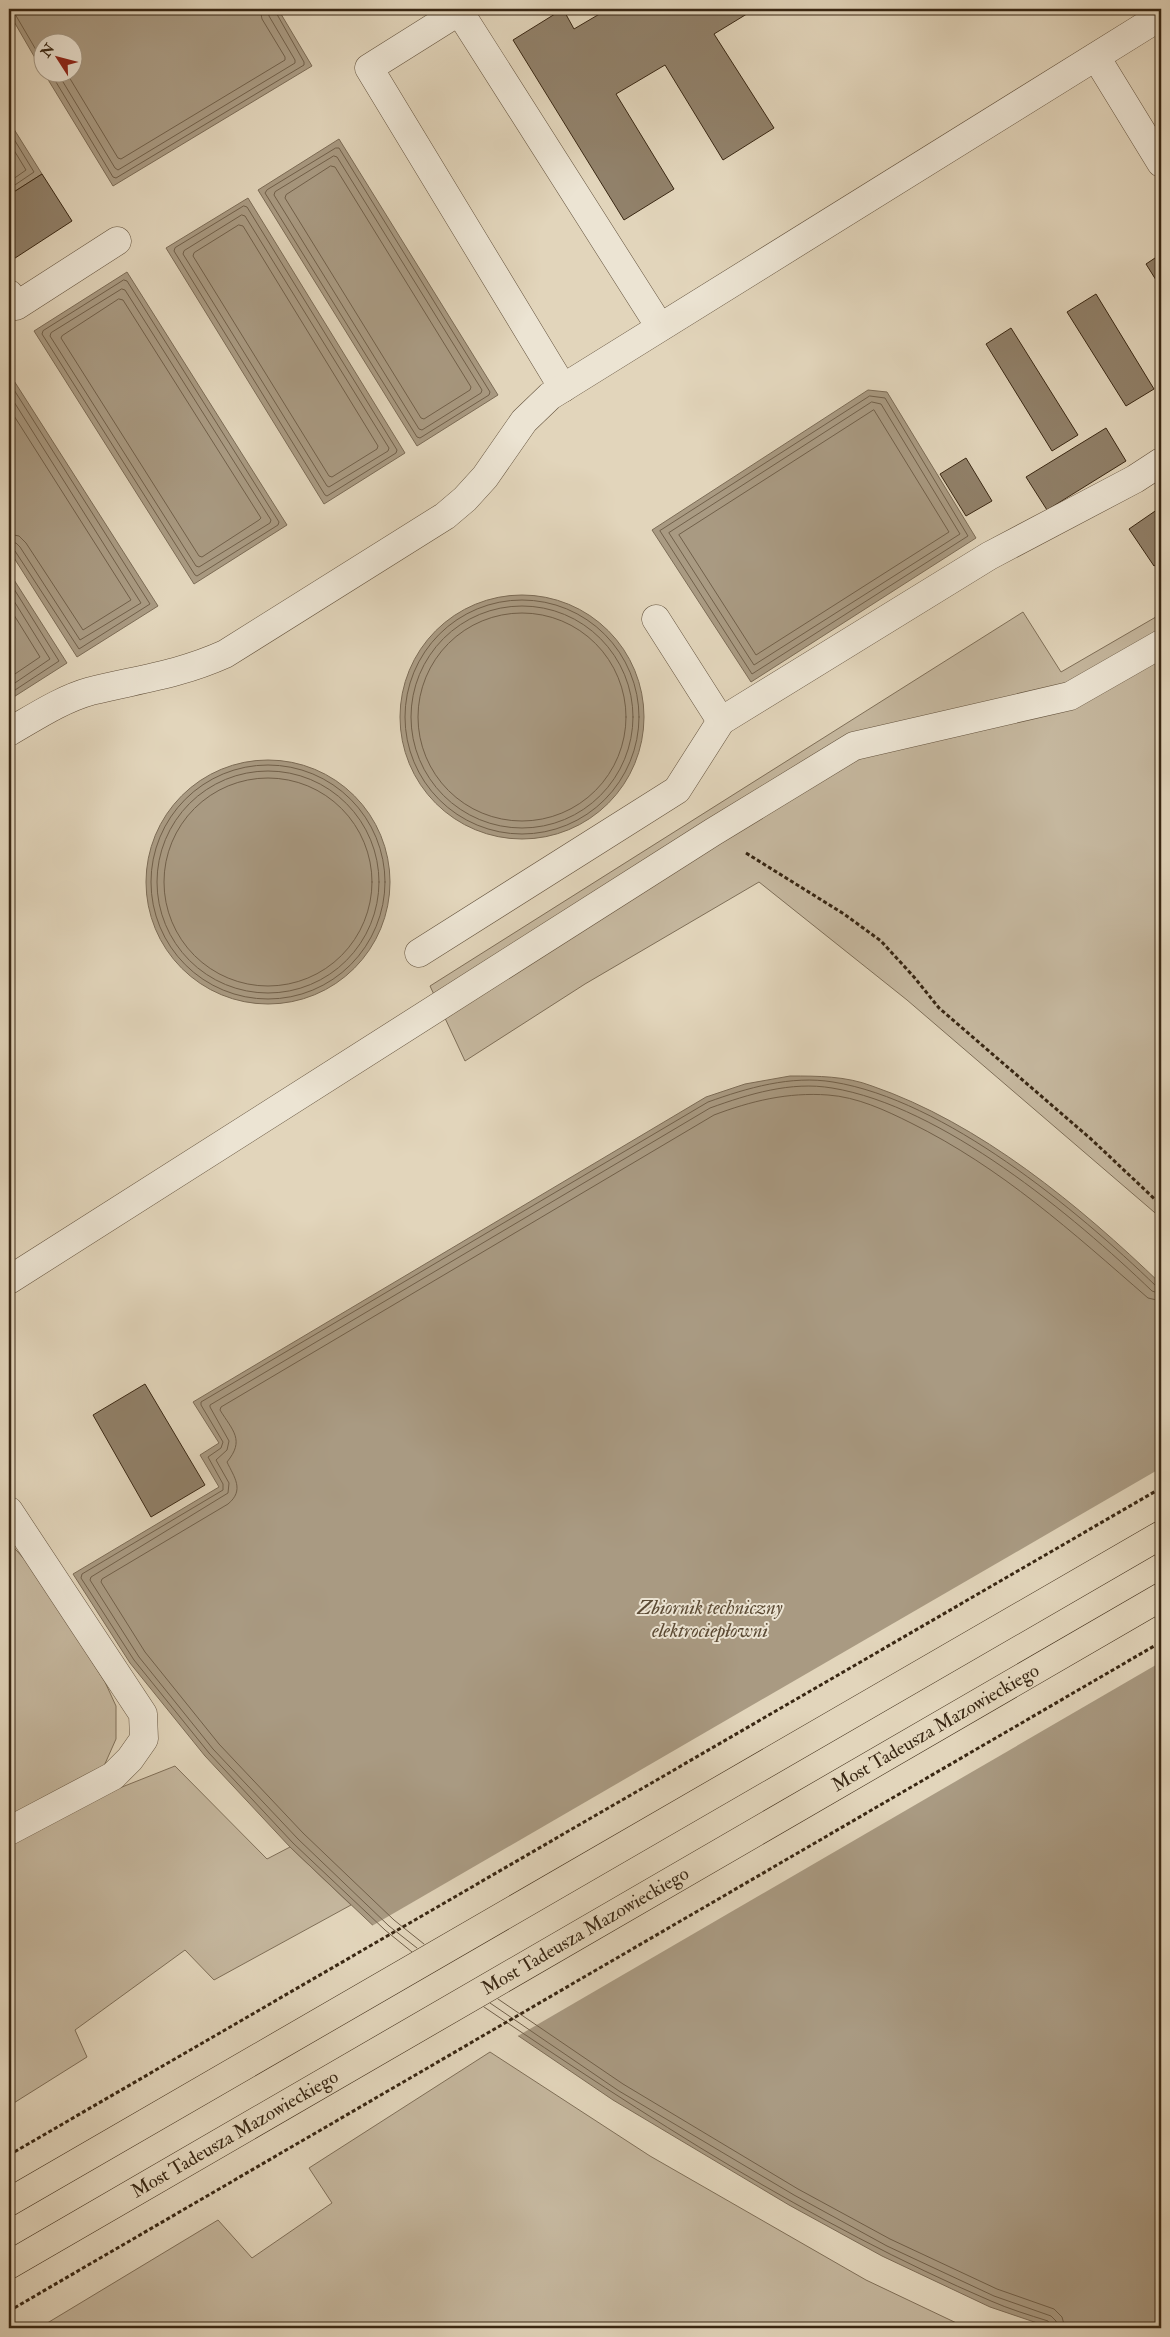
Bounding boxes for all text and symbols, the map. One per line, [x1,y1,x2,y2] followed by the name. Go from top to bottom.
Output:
[32,32,82,82] north arrow
[37,40,59,62] text: N
[637,1595,783,1643] water label: Zbiornik techniczny elektrociepłowni
[828,1658,1043,1797] street label: Most Tadeusza Mazowieckiego
[477,1861,693,2000] street label: Most Tadeusza Mazowieckiego
[127,2065,343,2204] street label: Most Tadeusza Mazowieckiego

